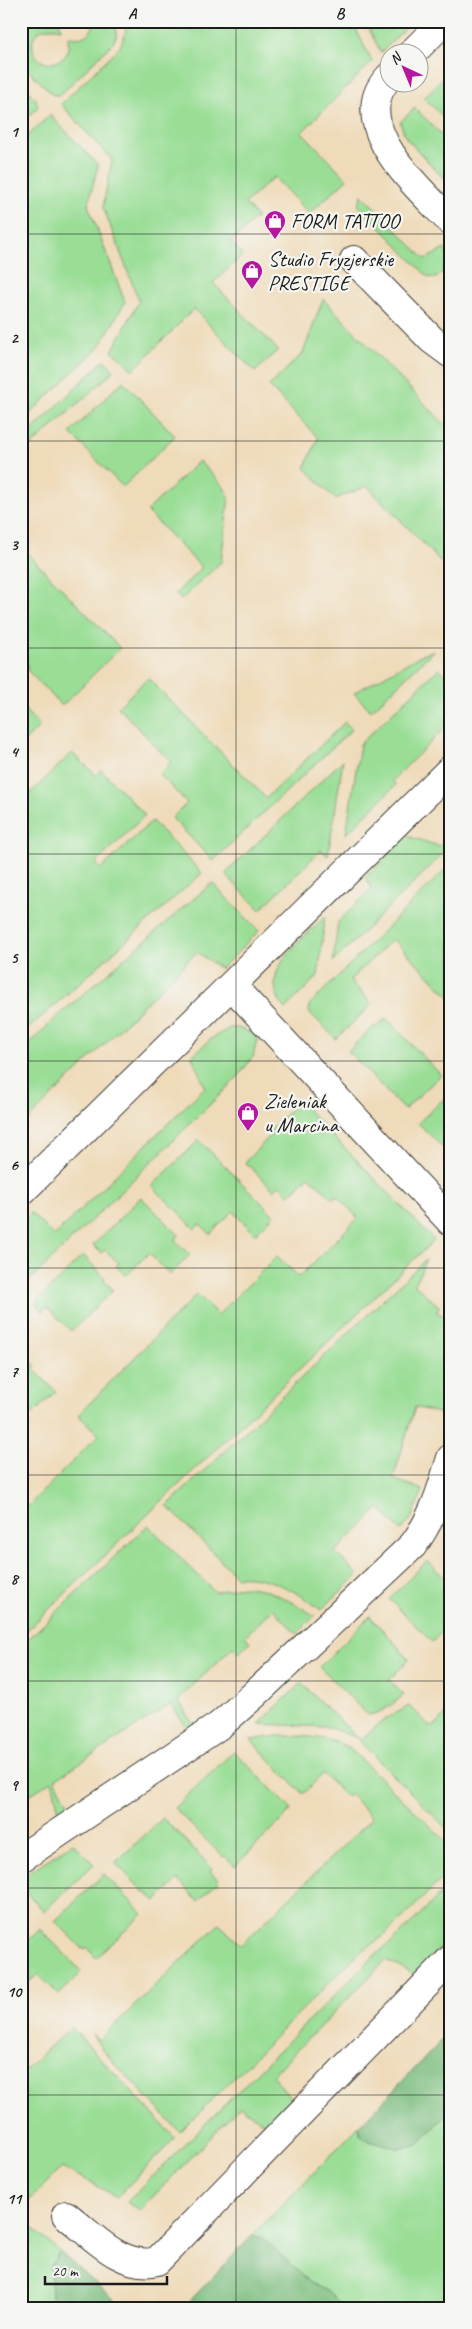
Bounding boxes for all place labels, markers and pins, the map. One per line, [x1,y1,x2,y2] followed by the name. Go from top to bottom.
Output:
[291,208,402,234] place label: FORM TATTOO
[263,209,287,240] shop icon: FORM TATTOO
[268,246,394,296] place label: Studio Fryzjerskie PRESTIGE
[240,259,264,290] shop icon: Studio Fryzjerskie PRESTIGE
[264,1088,340,1138] place label: Zieleniak u Marcina
[236,1101,260,1132] shop icon: Zieleniak u Marcina

